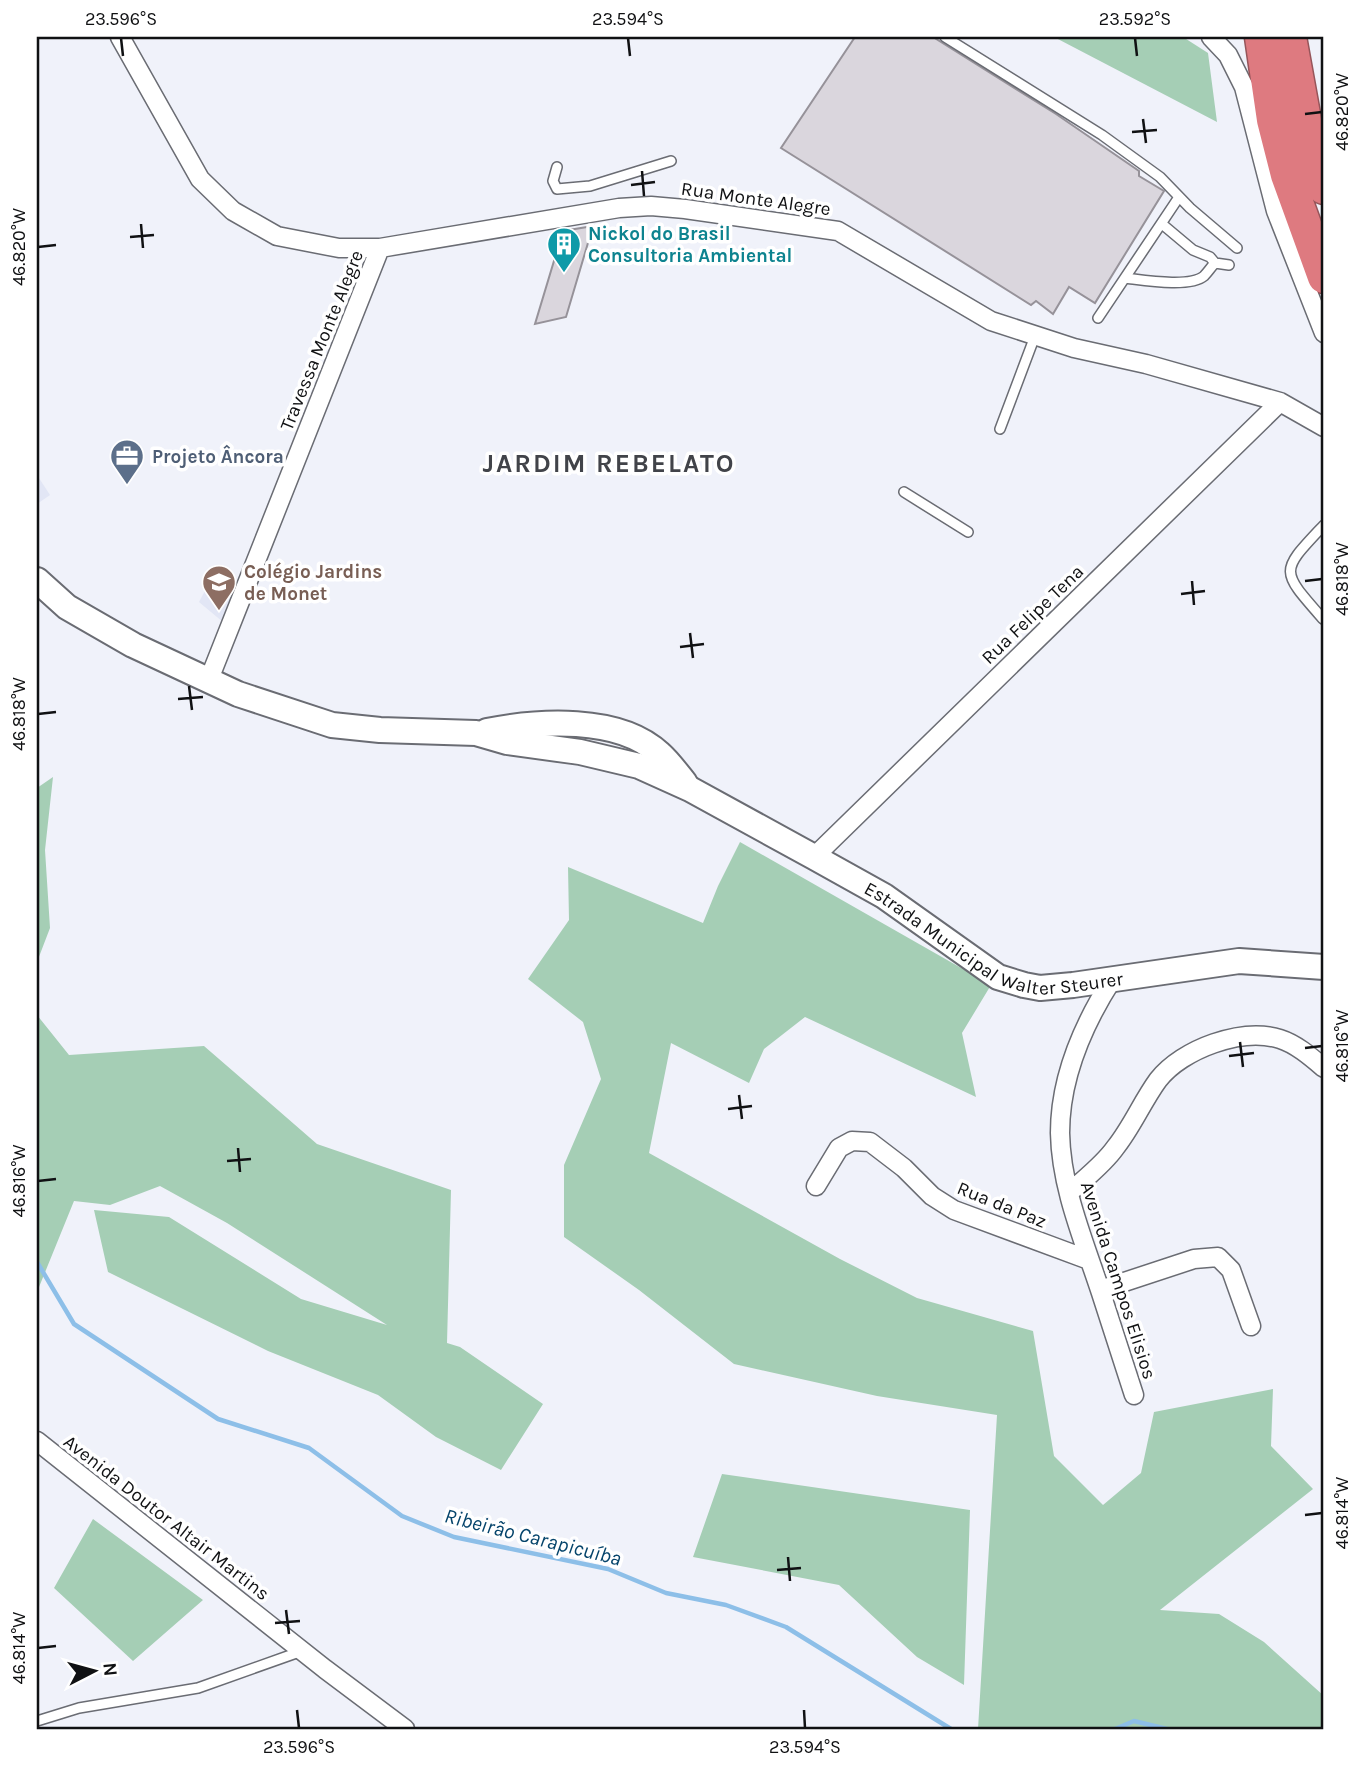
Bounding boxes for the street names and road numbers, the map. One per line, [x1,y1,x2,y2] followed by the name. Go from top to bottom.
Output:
[680,178,832,220] street label: Rua Monte Alegre
[276,247,368,434] street label: Travessa Monte Alegre
[977,560,1088,669] street label: Rua Felipe Tena
[860,877,1125,1000] street label: Estrada Municipal Walter Steurer
[954,1177,1049,1233] street label: Rua da Paz
[1076,1179,1160,1382] street label: Avenida Campos Elisios
[59,1431,274,1605] street label: Avenida Doutor Altair Martins

